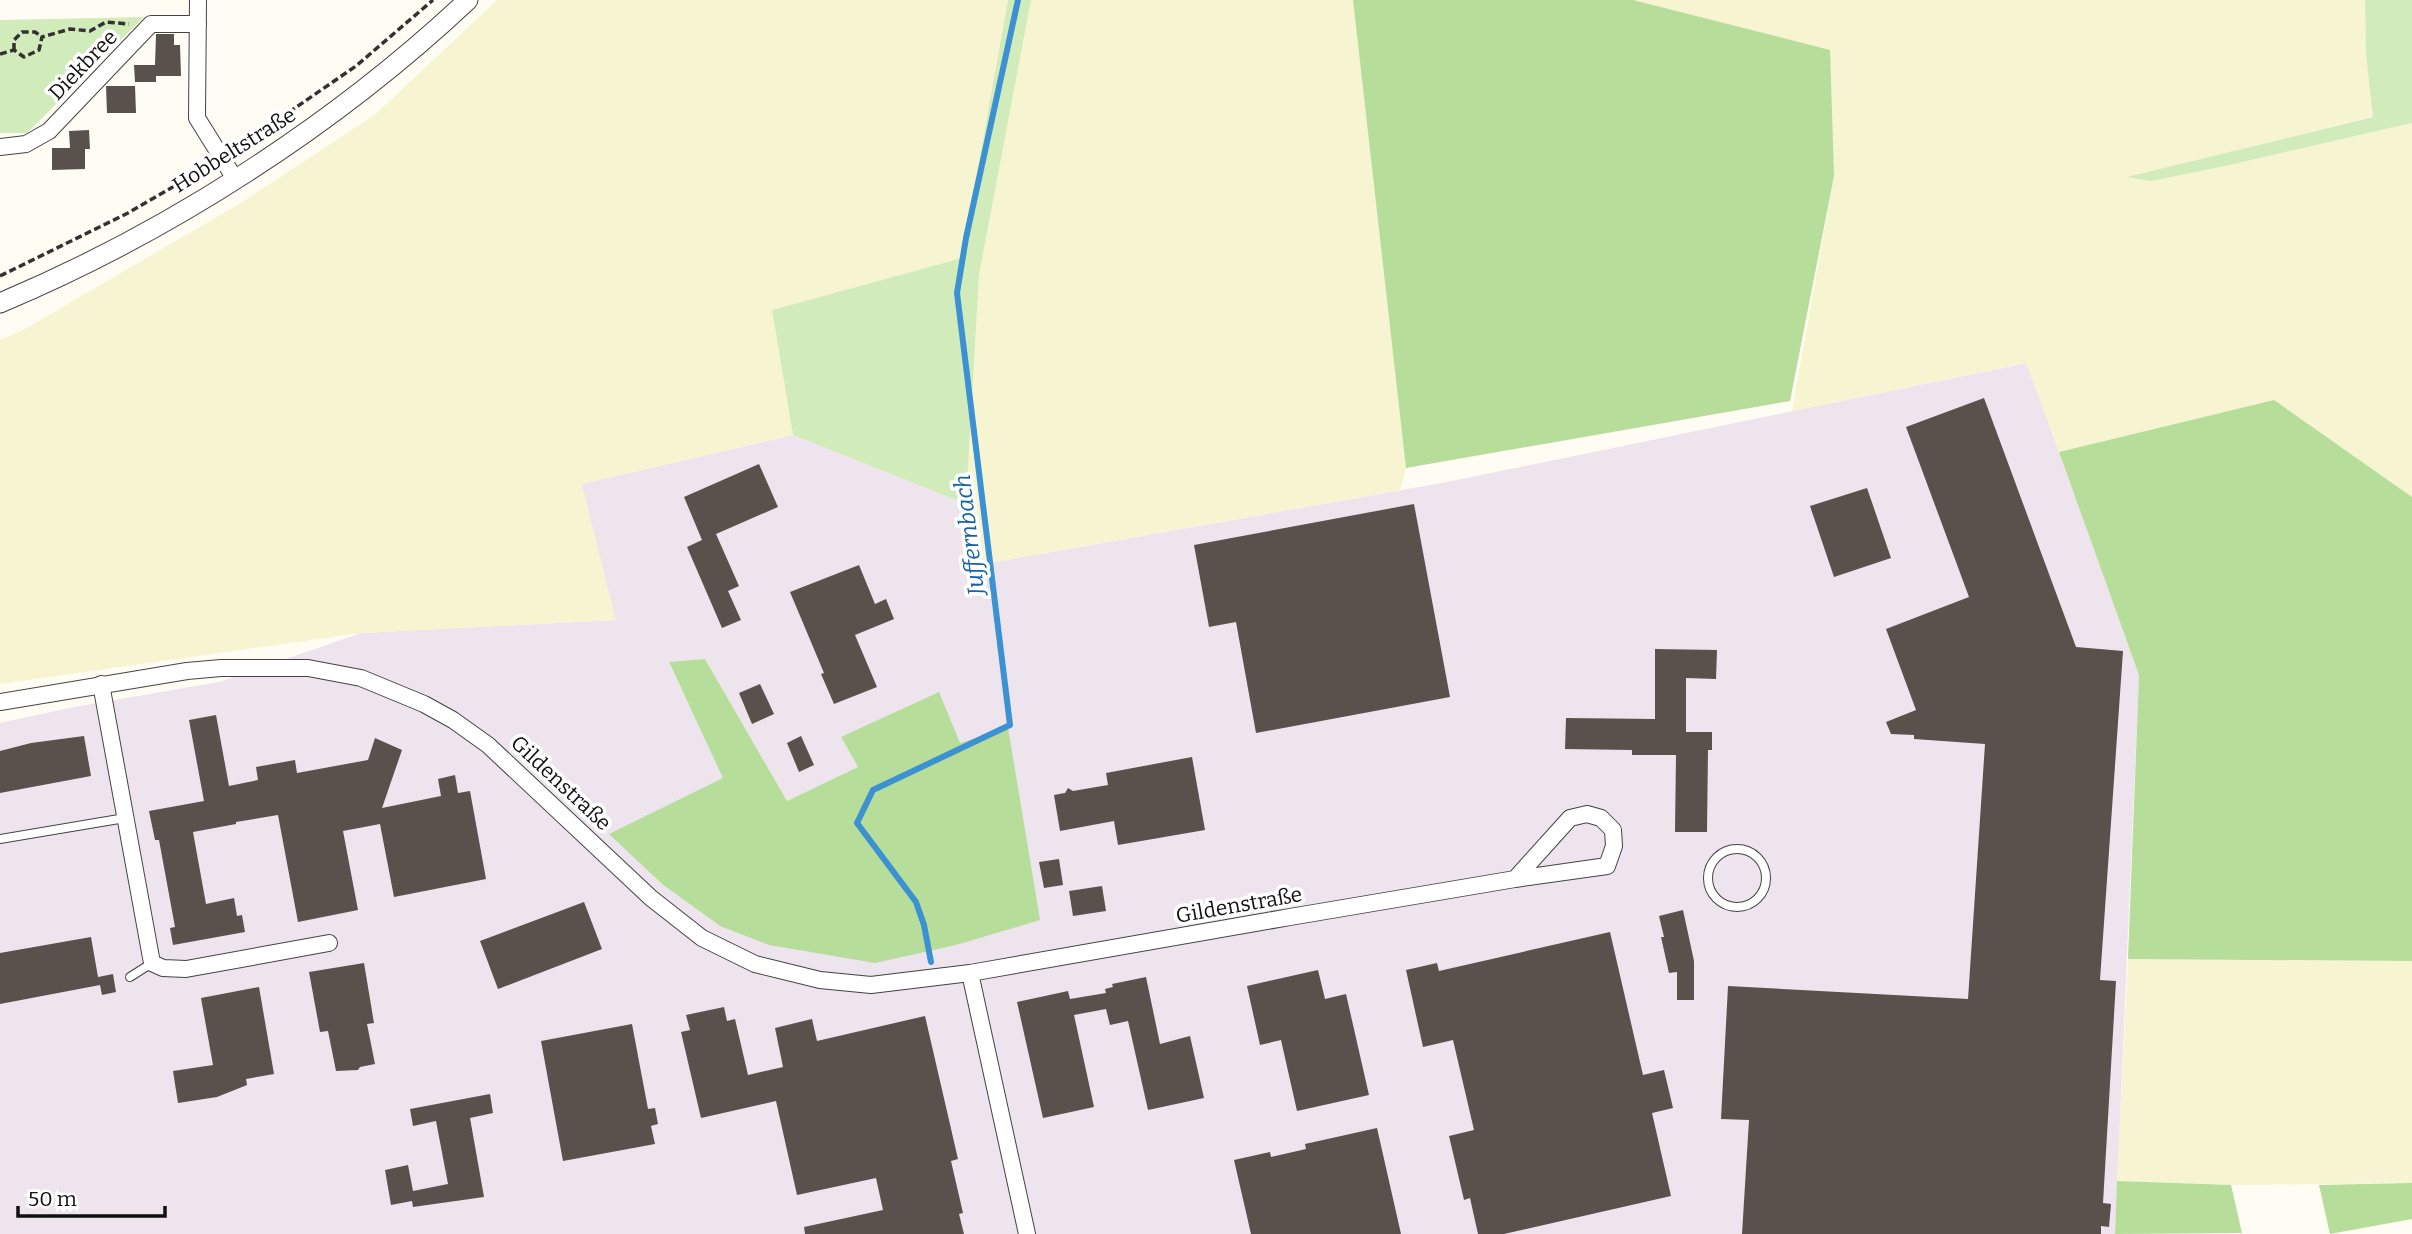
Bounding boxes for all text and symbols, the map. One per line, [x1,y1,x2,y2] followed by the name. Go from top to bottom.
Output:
[43,24,123,106] street label: Diekbree
[168,102,300,198] street label: Hobbeltstraße
[948,473,991,599] water label: Juffernbach
[505,730,617,836] street label: Gildenstraße
[1174,881,1304,929] street label: Gildenstraße
[18,1174,164,1218] scale bar
[28,1186,77,1212] text: 50 m

